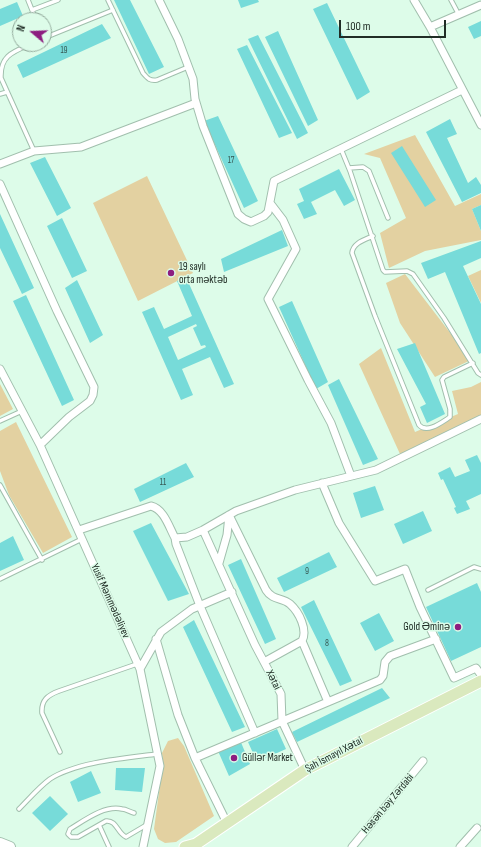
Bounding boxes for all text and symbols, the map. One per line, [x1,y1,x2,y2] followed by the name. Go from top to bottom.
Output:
[12,12,52,52] north arrow
[341,12,448,38] scale bar
[346,19,371,34] text: 100 m
[14,23,28,33] text: N
[60,46,68,56] house number: 19
[228,156,234,166] house number: 17
[179,260,228,286] place label: 19 saylı orta məktəb
[166,268,176,278] marker: 19 saylı orta məktəb
[160,478,166,488] house number: 11
[88,562,132,640] street label: Yusif Məmmədəliyev
[305,567,309,577] house number: 9
[403,620,450,634] place label: Gold Əminə
[453,622,463,632] marker: Gold Əminə
[325,639,329,649] house number: 8
[263,668,283,692] street label: Xətai
[303,734,365,776] street label: Şah İsmayıl Xətai
[242,751,293,765] place label: Güllər Market
[229,753,239,763] marker: Güllər Market
[359,771,417,837] street label: Həsən bəy Zərdabi

